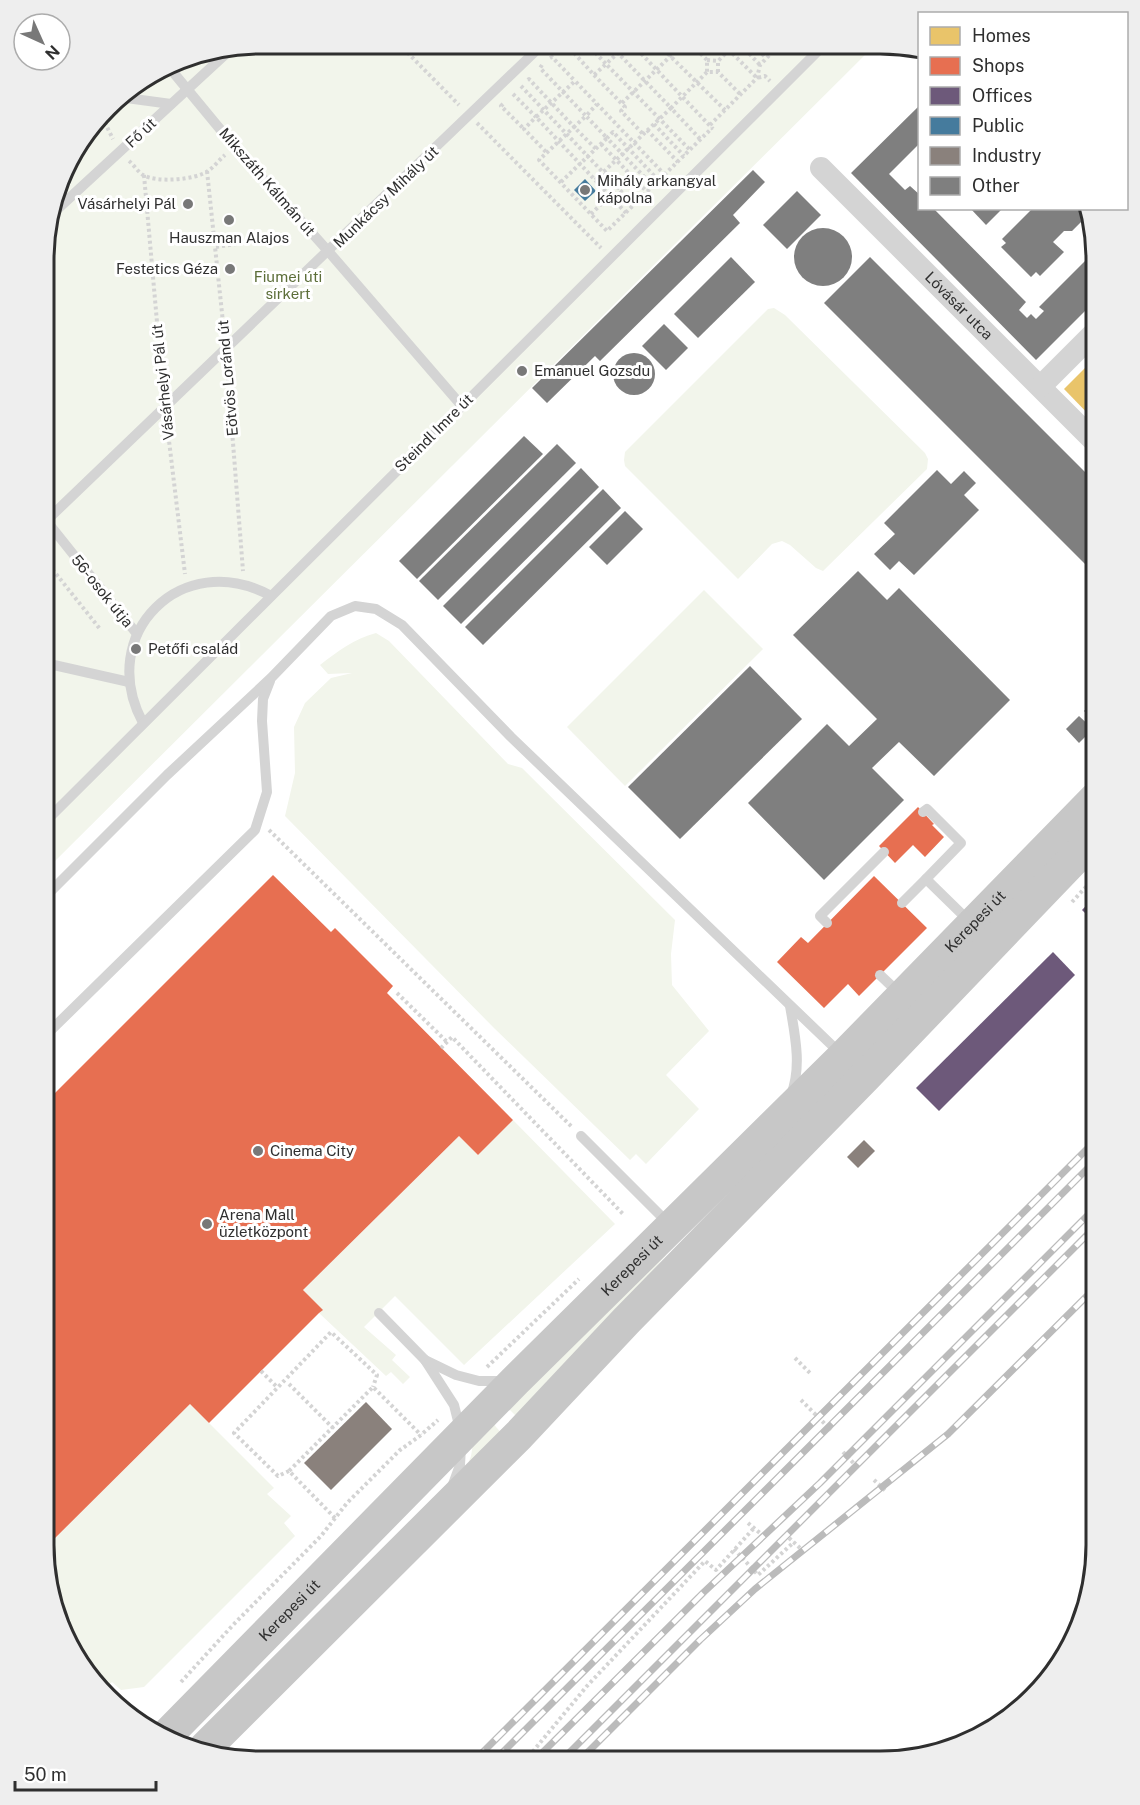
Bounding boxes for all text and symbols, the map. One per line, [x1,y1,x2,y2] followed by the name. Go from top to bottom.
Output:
[12,12,72,72] north arrow
[918,12,1128,210] legend
[972,25,1031,46] text: Homes
[41,41,63,63] text: N
[972,55,1024,76] text: Shops
[972,85,1032,106] text: Offices
[122,114,159,151] street label: Fő út
[972,115,1024,136] text: Public
[216,124,319,239] street label: Mikszáth Kálmán út
[330,142,442,251] street label: Munkácsy Mihály út
[972,145,1042,166] text: Industry
[597,172,716,206] place label: Mihály arkangyal kápolna
[972,175,1020,196] text: Other
[578,183,592,197] marker: Mihály arkangyal kápolna
[78,195,176,212] place label: Vásárhelyi Pál
[181,197,195,211] marker: Vásárhelyi Pál
[222,213,236,227] marker: Hauszman Alajos
[169,229,289,246] place label: Hauszman Alajos
[116,260,218,277] place label: Festetics Géza
[223,262,237,276] marker: Festetics Géza
[254,268,322,302] park label: Fiumei úti sírkert
[922,268,997,343] street label: Lóvásár utca
[214,319,241,437] street label: Eötvös Loránd út
[148,323,177,441] street label: Vásárhelyi Pál út
[534,362,650,379] place label: Emanuel Gozsdu
[515,364,529,378] marker: Emanuel Gozsdu
[391,390,476,475] street label: Steindl Imre út
[68,551,137,630] street label: 56-osok útja
[148,640,238,657] place label: Petőfi család
[129,642,143,656] marker: Petőfi család
[941,887,1009,956] street label: Kerepesi út
[270,1142,354,1159] place label: Cinema City
[251,1144,265,1158] marker: Cinema City
[219,1206,308,1240] place label: Arena Mall üzletközpont
[200,1217,214,1231] marker: Arena Mall üzletközpont
[597,1231,666,1299] street label: Kerepesi út
[255,1576,323,1644] street label: Kerepesi út
[15,1754,156,1792] scale bar
[24,1764,67,1785] text: 50 m

